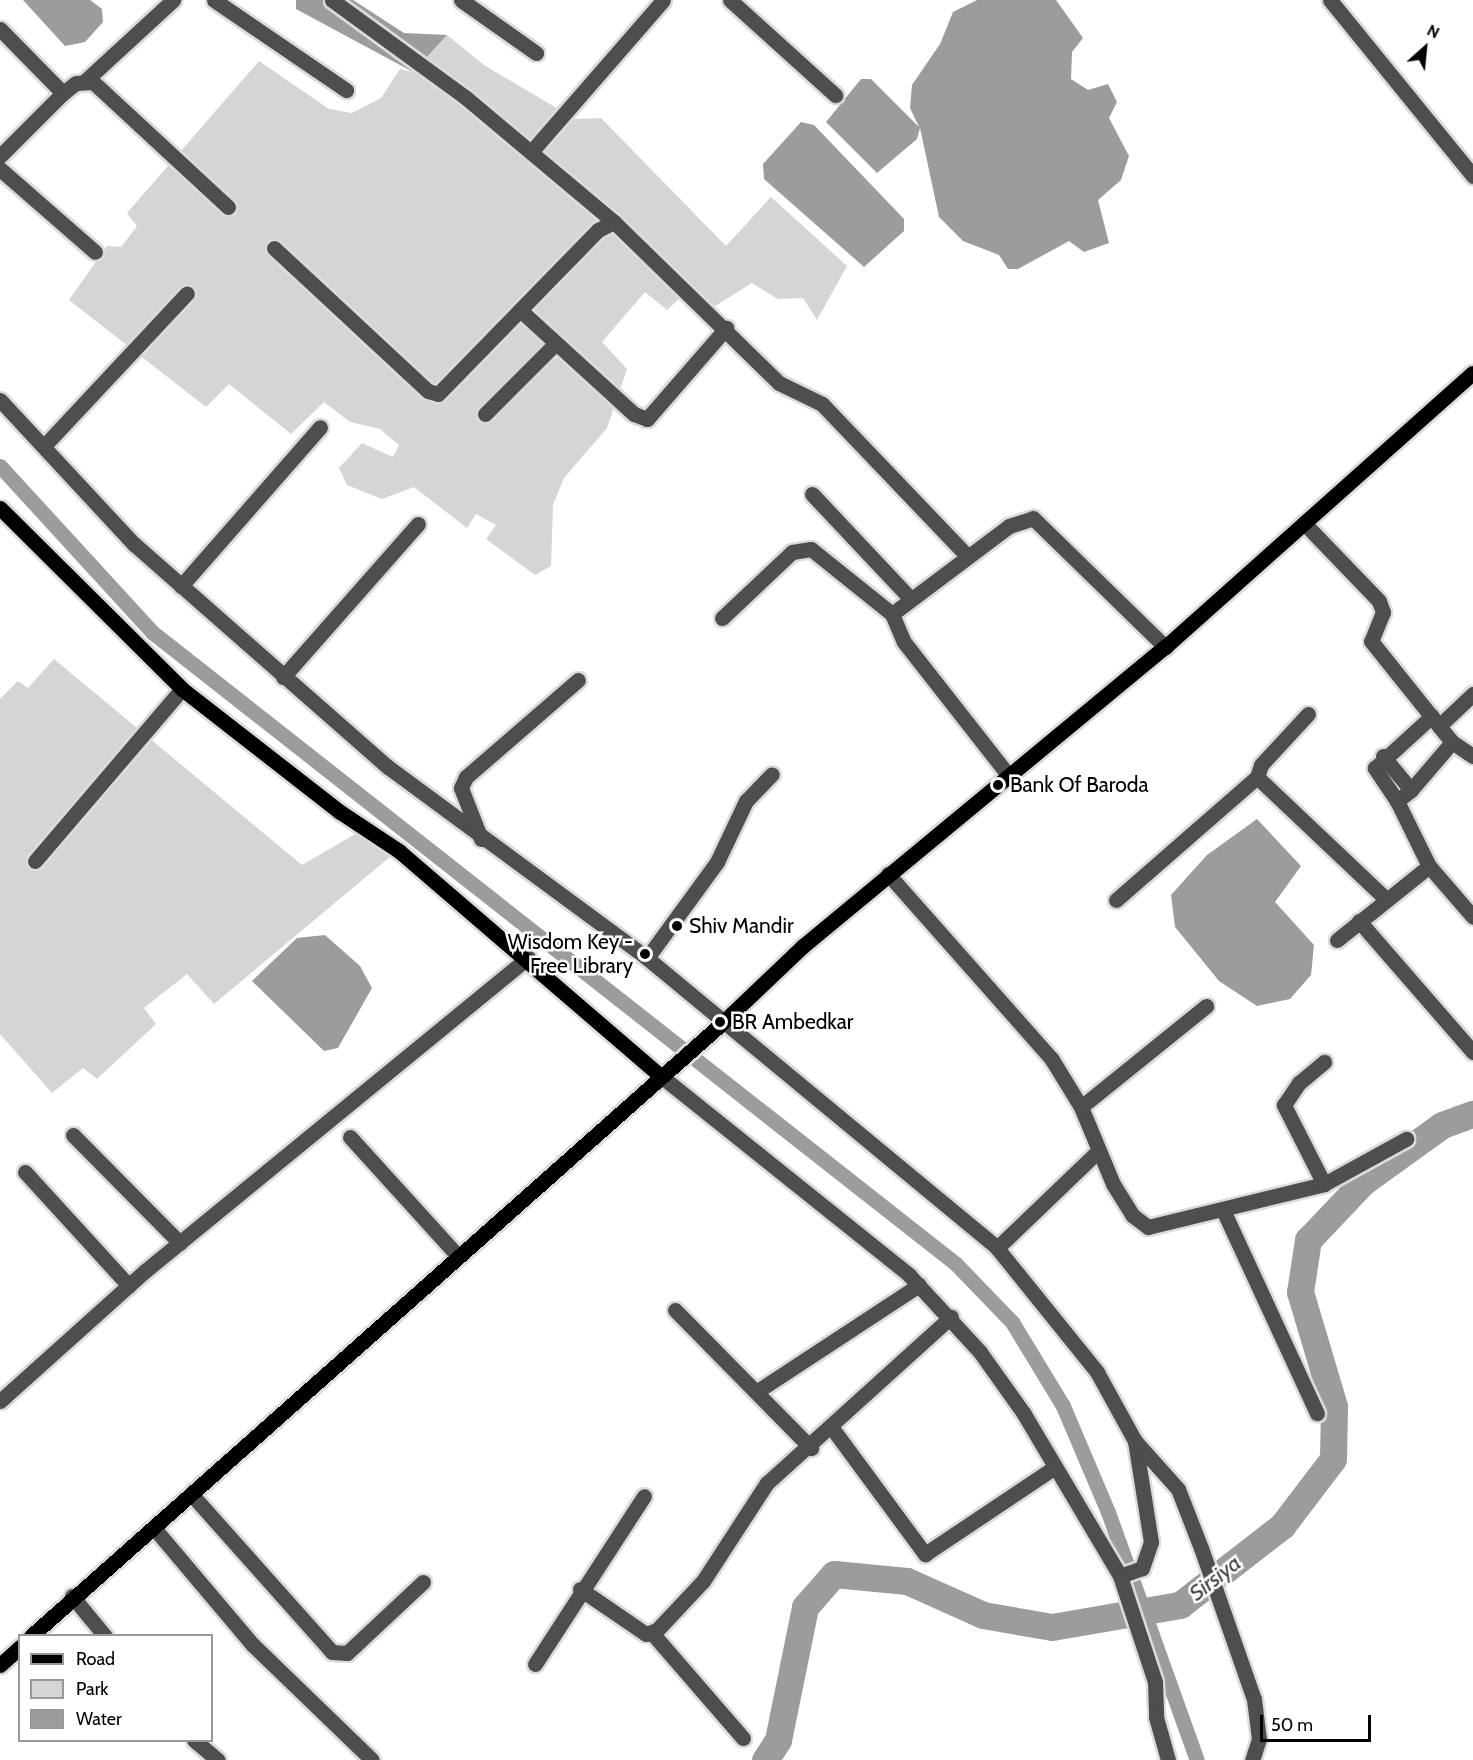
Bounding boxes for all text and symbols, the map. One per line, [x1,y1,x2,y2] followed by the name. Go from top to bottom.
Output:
[1395,18,1455,78] north arrow
[1424,20,1443,43] text: N
[1010,772,1148,798] place label: Bank Of Baroda
[991,778,1005,792] marker: Bank Of Baroda
[689,913,794,939] place label: Shiv Mandir
[670,919,684,933] marker: Shiv Mandir
[508,929,633,979] place label: Wisdom Key - Free Library
[638,947,652,961] marker: Wisdom Key - Free Library
[732,1009,853,1035] place label: BR Ambedkar
[713,1015,727,1029] marker: BR Ambedkar
[1184,1550,1246,1606] water label: Sirsiya
[18,1634,213,1742] legend
[76,1648,115,1670] text: Road
[76,1678,108,1700] text: Park
[1263,1703,1374,1741] scale bar
[76,1708,122,1730] text: Water
[1271,1714,1313,1736] text: 50 m

